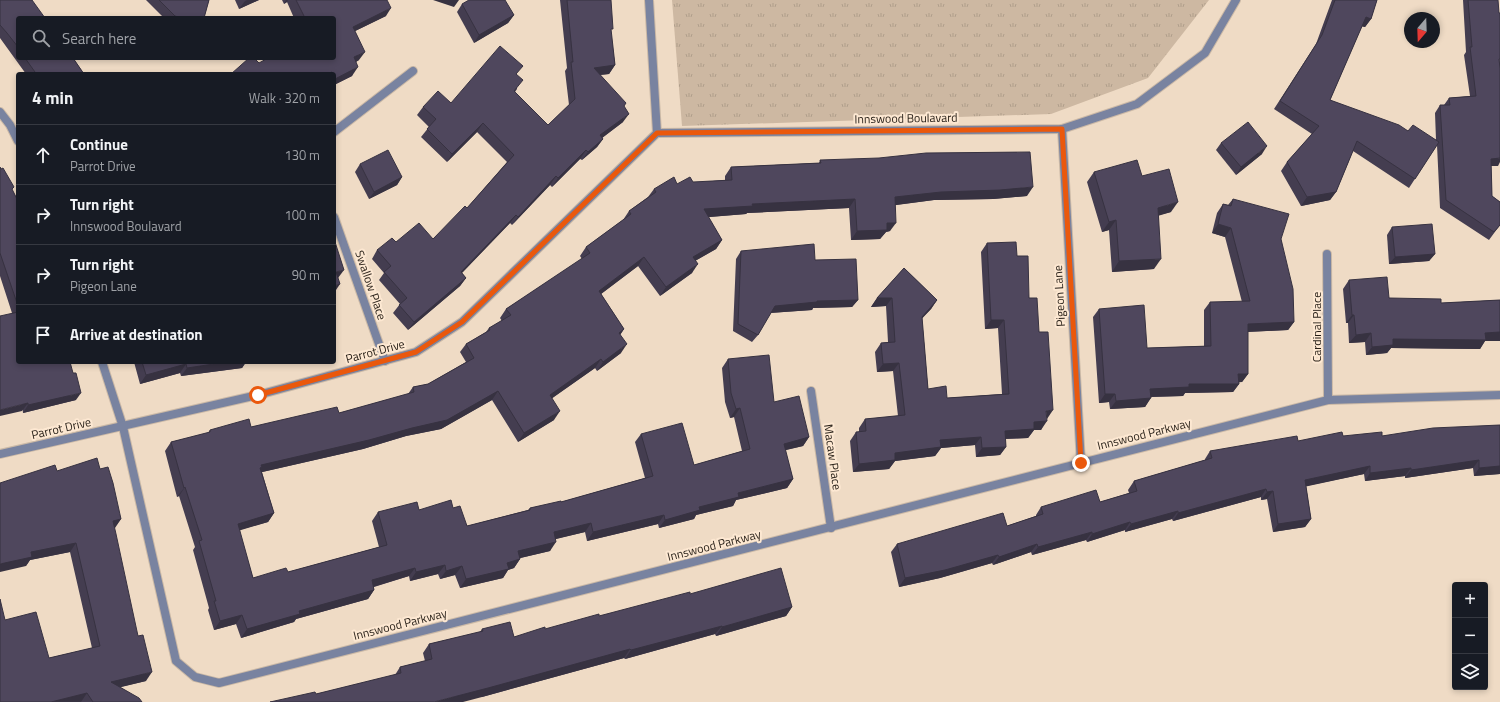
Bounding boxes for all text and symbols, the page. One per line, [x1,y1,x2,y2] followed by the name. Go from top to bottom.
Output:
[1404,12,1440,48] north arrow
[16,16,336,60] search box
[30,27,52,49] icon: search
[62,27,136,50] text: Search here
[32,85,73,111] text: 4 min
[249,88,320,108] text: Walk · 320 m
[854,108,958,128] street label: Innswood Boulavard
[70,133,128,156] text: Continue
[32,144,54,166] icon: ahead
[284,145,320,165] text: 130 m
[70,156,136,176] text: Parrot Drive
[70,193,134,216] text: Turn right
[32,204,54,226] icon: right
[284,205,320,225] text: 100 m
[70,216,182,236] text: Innswood Boulavard
[350,248,392,322] street label: Swallow Place
[70,253,134,276] text: Turn right
[32,264,54,286] icon: right
[292,265,320,285] text: 90 m
[1048,265,1070,327] street label: Pigeon Lane
[70,276,137,296] text: Pigeon Lane
[1307,292,1326,362] street label: Cardinal Place
[70,323,203,346] text: Arrive at destination
[32,324,54,346] icon: arrive
[343,334,407,368] street label: Parrot Drive
[249,386,267,404] route start
[29,412,93,444] street label: Parrot Drive
[1095,413,1193,455] street label: Innswood Parkway
[819,423,847,491] street label: Macaw Place
[1072,454,1090,472] route end
[665,524,763,566] street label: Innswood Parkway
[1452,582,1488,690] map controls
[1452,582,1488,618] button: +
[351,603,449,645] street label: Innswood Parkway
[1452,618,1488,654] button: −
[1452,654,1488,690] button: layers

